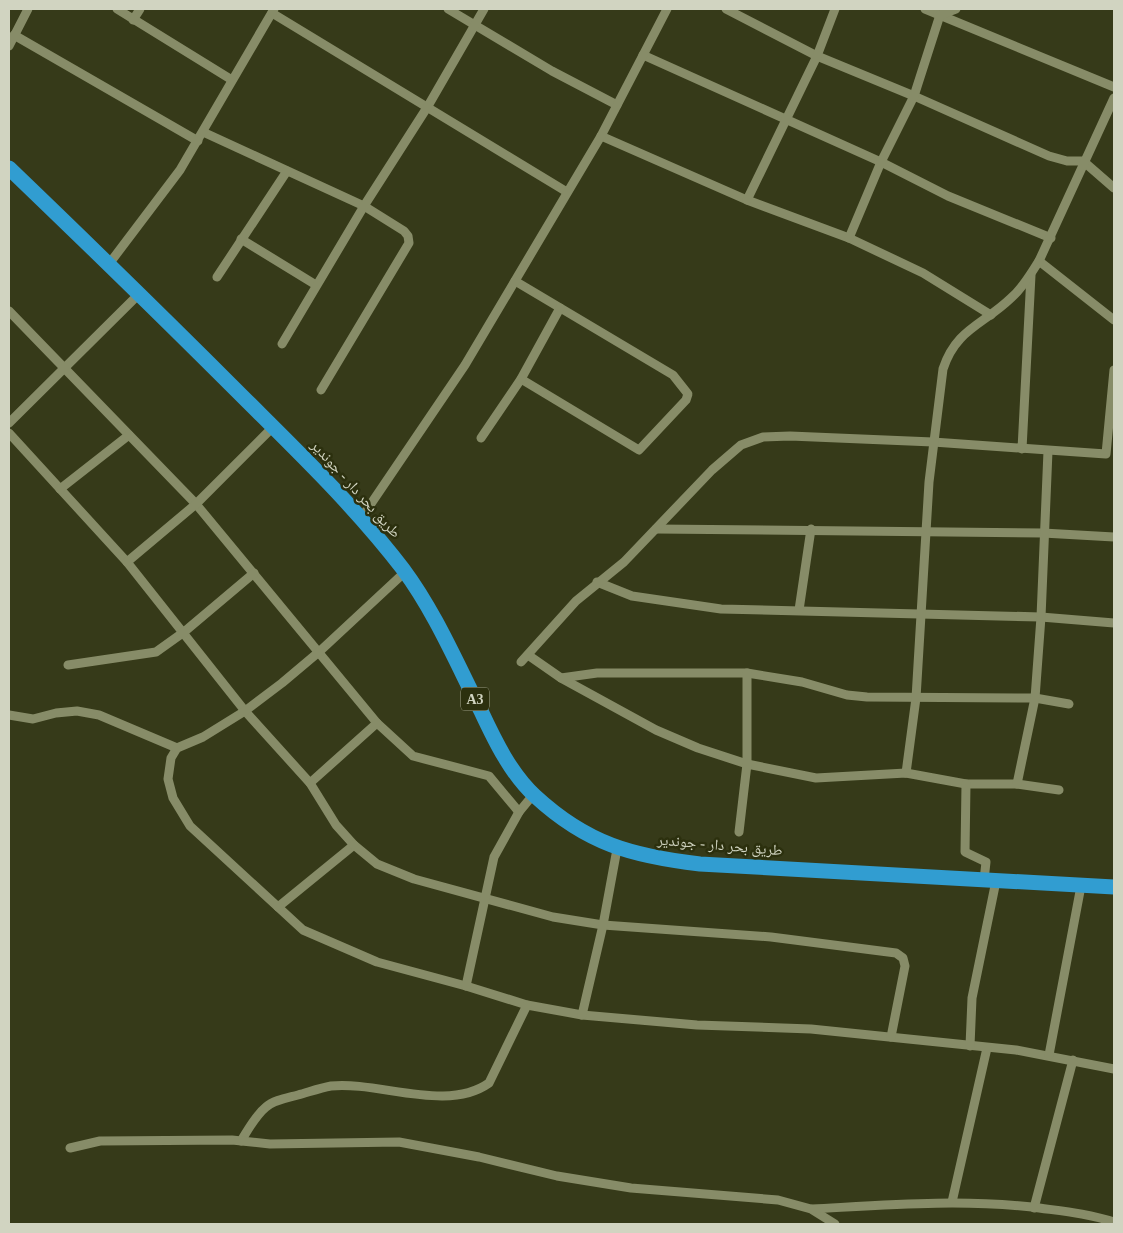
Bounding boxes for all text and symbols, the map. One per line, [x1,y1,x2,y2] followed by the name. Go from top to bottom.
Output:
[306,436,404,542] street label: طريق بحر دار - جوندير
[461,688,489,711] road number: A3
[656,831,783,860] street label: طريق بحر دار - جوندير

